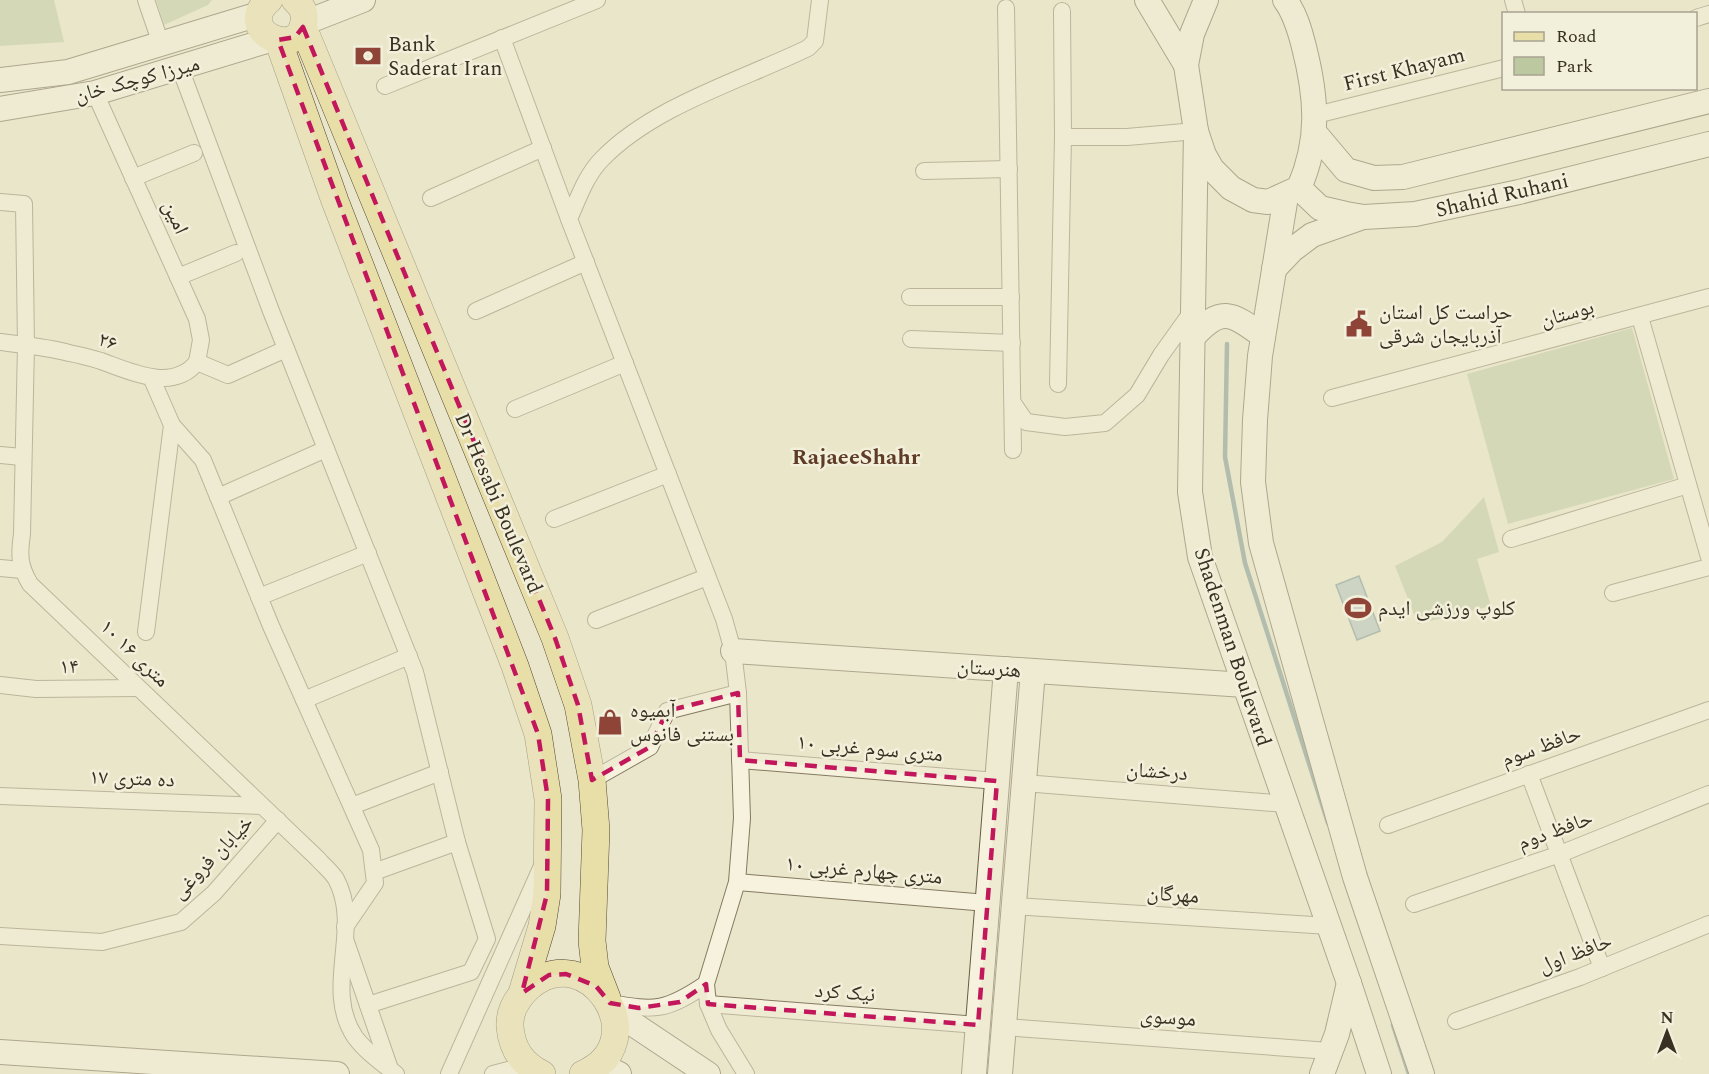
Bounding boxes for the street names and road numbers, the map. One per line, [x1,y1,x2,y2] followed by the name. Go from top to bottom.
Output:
[1340,39,1469,101] street label: First Khayam
[71,48,203,112] street label: میرزا کوچک خان
[1432,165,1572,227] street label: Shahid Ruhani
[153,195,197,240] street label: امین
[1537,291,1598,336] street label: بوستان
[94,324,122,360] street label: ۲۶
[445,408,551,599] street label: Dr Hesabi Boulevard
[1185,544,1279,751] street label: Shadenman Boulevard
[92,612,177,695] street label: ۱۰ متری ۱۶
[59,651,79,683] street label: ۱۴
[956,651,1022,687] street label: هنرستان
[1497,718,1586,776] street label: حافظ سوم
[796,727,944,771] street label: ۱۰ متری سوم غربی
[1125,754,1189,790] street label: درخشان
[89,762,175,796] street label: ده متری ۱۷
[1513,803,1597,859] street label: حافظ دوم
[164,808,261,907] street label: خیابان فروغی
[784,848,944,894] street label: ۱۰ متری چهارم غربی
[1146,877,1200,913] street label: مهرگان
[1534,925,1617,983] street label: حافظ اول
[813,975,876,1011] street label: نیک کرد
[1139,1000,1197,1036] street label: موسوی

